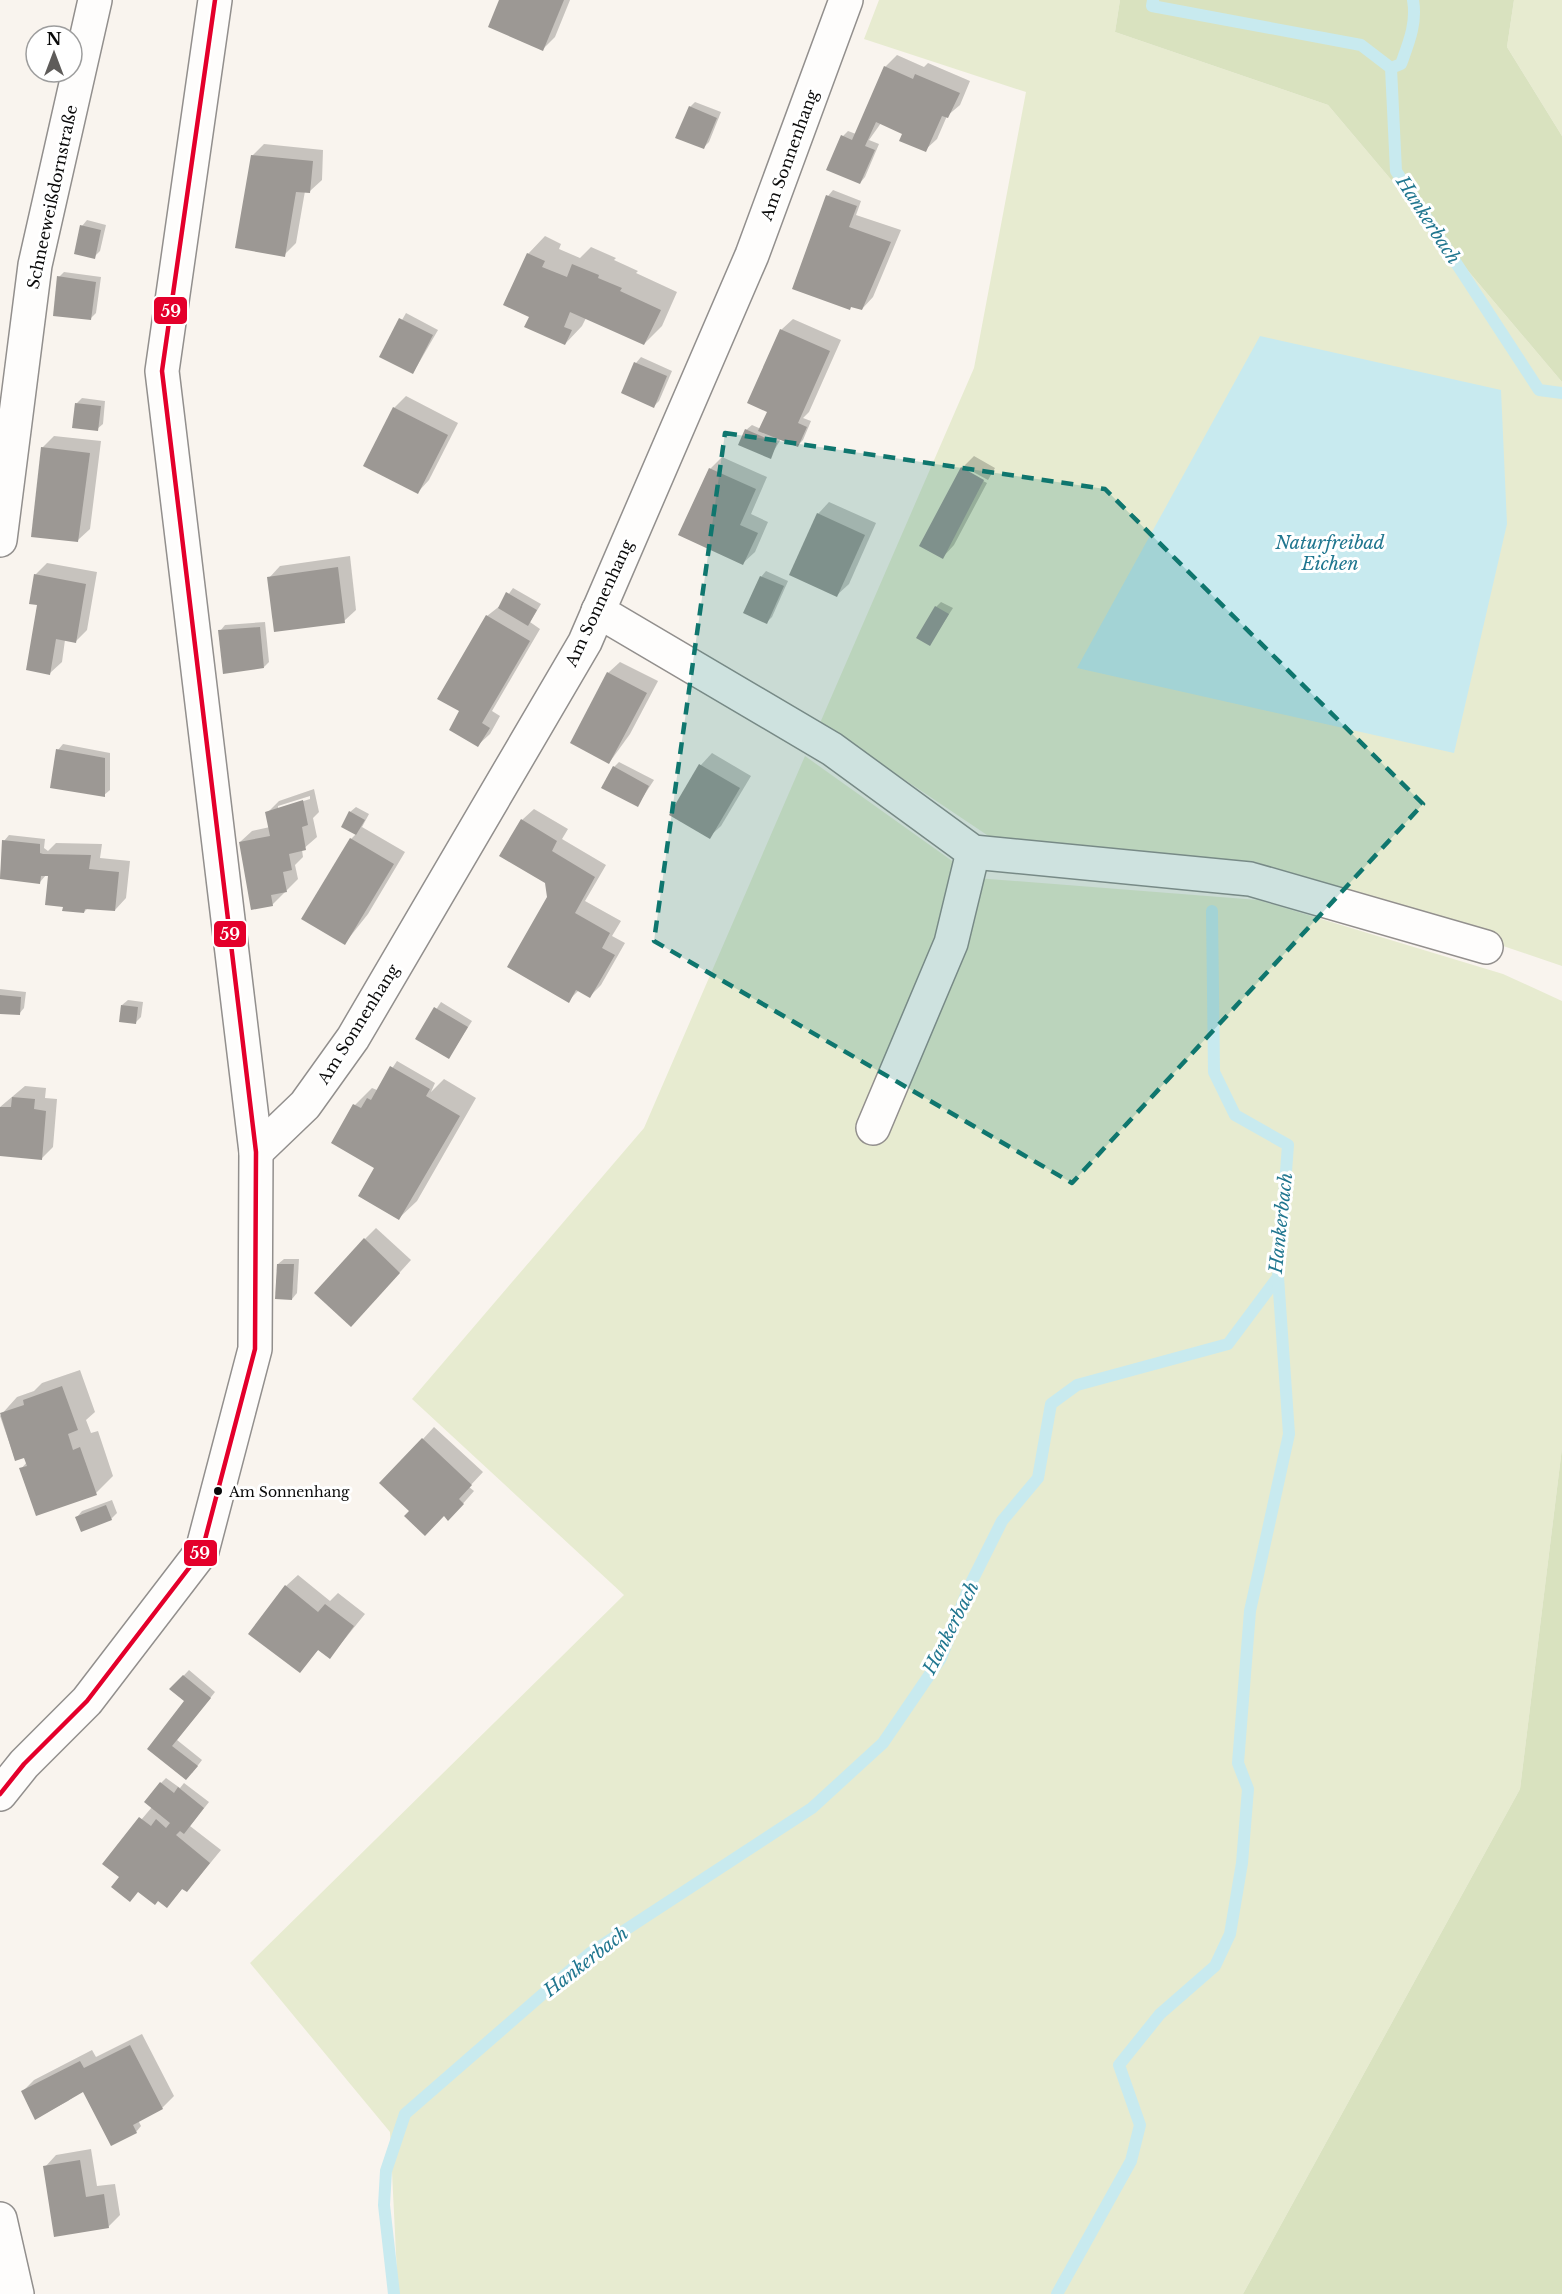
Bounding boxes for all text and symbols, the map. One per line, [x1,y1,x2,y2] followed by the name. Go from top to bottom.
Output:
[24,24,84,84] north arrow
[46,29,62,49] text: N
[756,87,822,224] street label: Am Sonnenhang
[23,103,81,291] street label: Schneeweißdornstraße
[1391,171,1465,268] water label: Hankerbach
[153,296,188,325] line badge: 59
[161,301,181,321] text: 59
[1274,532,1385,575] water label: Naturfreibad Eichen
[560,536,637,670] street label: Am Sonnenhang
[213,920,247,948] line badge: 59
[220,924,240,944] text: 59
[313,960,403,1089] street label: Am Sonnenhang
[1265,1172,1297,1275] water label: Hankerbach
[228,1483,350,1501] place label: Am Sonnenhang
[212,1485,224,1497] marker: Am Sonnenhang
[183,1539,218,1567] line badge: 59
[190,1543,210,1563] text: 59
[918,1578,984,1679] water label: Hankerbach
[539,1922,633,2002] water label: Hankerbach

